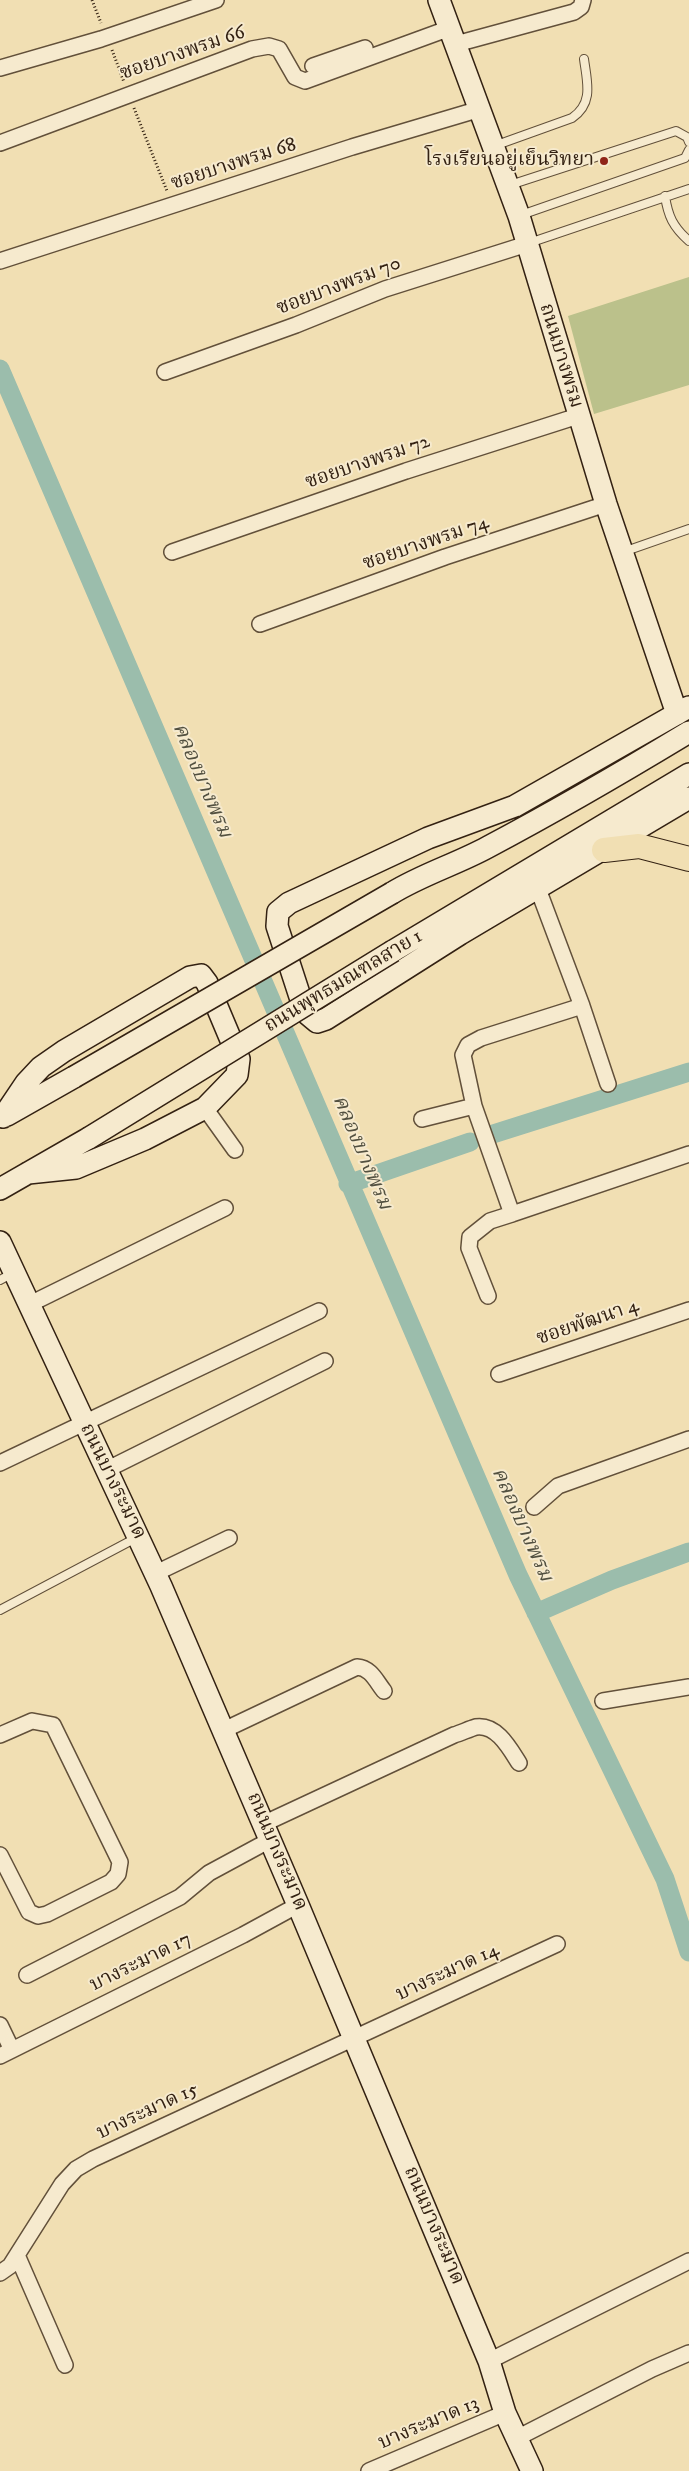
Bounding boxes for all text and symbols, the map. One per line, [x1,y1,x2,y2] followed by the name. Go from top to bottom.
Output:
[117,21,249,87] street label: ซอยบางพรม 66
[168,133,300,197] street label: ซอยบางพรม 68
[425,149,594,173] place label: โรงเรียนอยู่เย็นวิทยา
[598,155,610,167] marker: โรงเรียนอยู่เย็นวิทยา
[274,252,404,322] street label: ซอยบางพรม 70
[533,301,587,411] street label: ถนนบางพรม
[303,430,433,496] street label: ซอยบางพรม 72
[360,511,492,577] street label: ซอยบางพรม 74
[166,720,236,842] water label: คลองบางพรม
[261,925,427,1039] street label: ถนนพุทธมณฑลสาย 1
[326,1092,396,1214] water label: คลองบางพรม
[534,1294,642,1352] street label: ซอยพัฒนา 4
[74,1420,150,1544] street label: ถนนบางระมาด
[485,1464,557,1586] water label: คลองบางพรม
[240,1789,312,1915] street label: ถนนบางระมาด
[86,1928,196,1998] street label: บางระมาด 17
[393,1939,503,2007] street label: บางระมาด 14
[94,2078,202,2146] street label: บางระมาด 15
[397,2163,469,2289] street label: ถนนบางระมาด
[375,2392,483,2456] street label: บางระมาด 13

